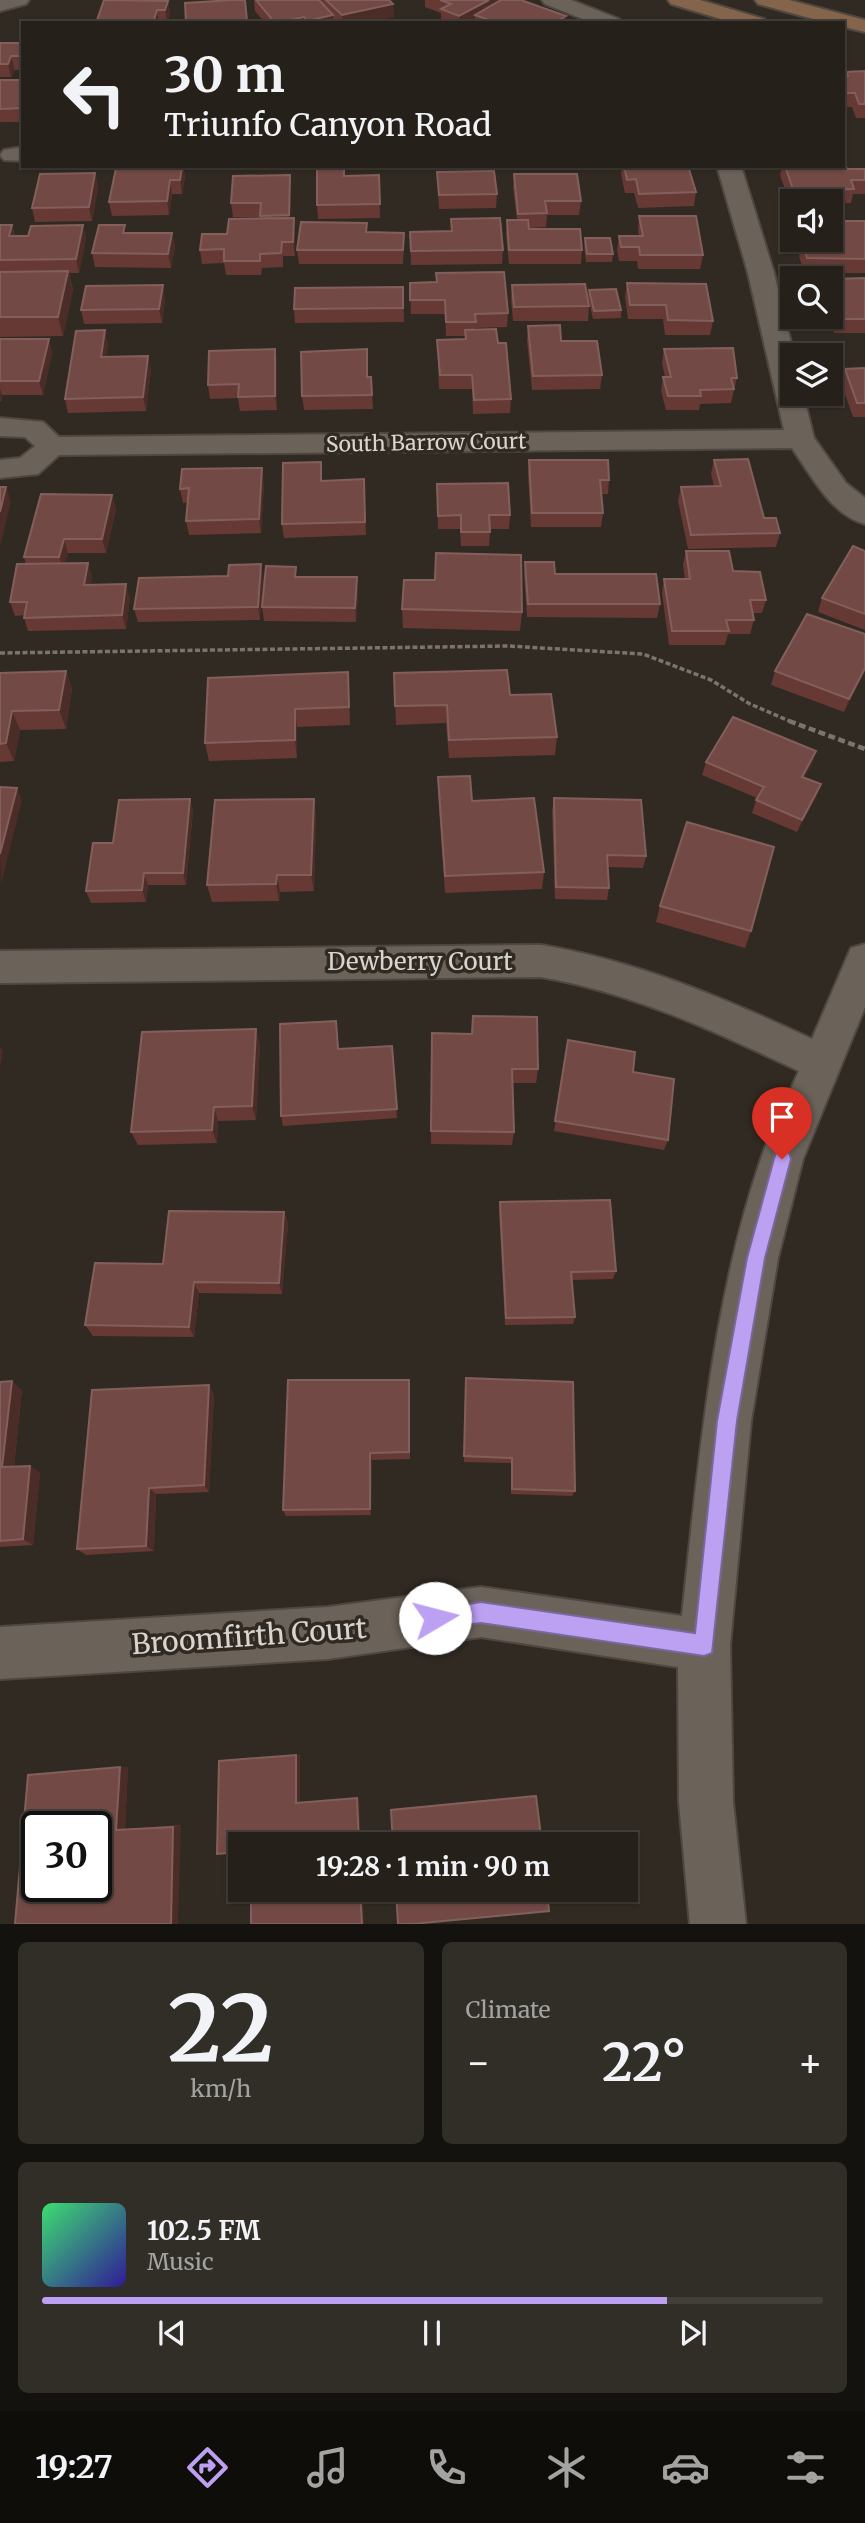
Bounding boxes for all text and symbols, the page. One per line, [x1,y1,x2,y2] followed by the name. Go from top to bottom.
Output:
[164,44,285,105] text: 30 m
[49,49,140,140] icon: left
[164,105,492,145] text: Triunfo Canyon Road
[780,189,843,406] map controls
[780,189,843,252] button: sound
[780,266,843,329] button: search
[780,343,843,406] button: layers
[326,427,526,458] street label: South Barrow Court
[327,946,513,977] street label: Dewberry Court
[752,1087,812,1159] pin
[763,1098,801,1136] icon: arrive
[398,1581,472,1655] position arrow
[130,1610,368,1662] street label: Broomfirth Court
[21,1811,112,1902] speed limit sign: 30
[316,1850,550,1883] text: 19:28 · 1 min · 90 m
[168,1971,274,2086] text: 22
[466,1995,551,2024] text: Climate
[602,2030,686,2095] text: 22°
[466,2039,491,2086] text: −
[798,2039,823,2086] text: +
[190,2074,251,2103] text: km/h
[147,2214,260,2247] text: 102.5 FM
[147,2247,214,2276] text: Music
[153,2314,191,2352] icon: previous
[413,2314,451,2352] icon: pause
[674,2314,712,2352] icon: next
[183,2443,232,2492] icon: directions
[303,2443,352,2492] icon: music
[422,2443,471,2492] icon: phone
[542,2443,591,2492] icon: climate
[661,2443,710,2492] icon: car
[781,2443,830,2492] icon: filters
[35,2447,113,2487] text: 19:27

